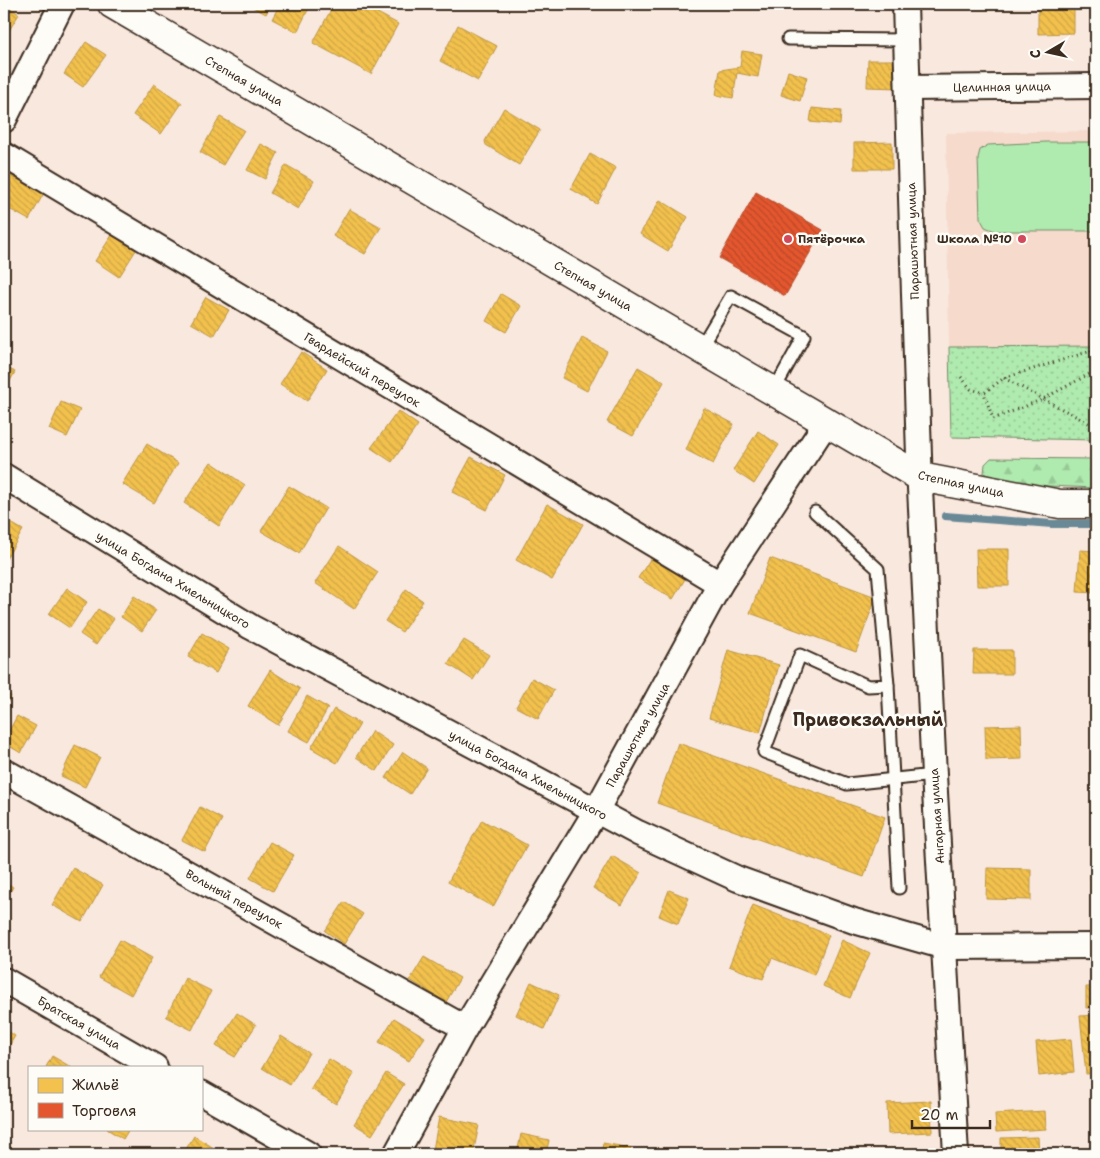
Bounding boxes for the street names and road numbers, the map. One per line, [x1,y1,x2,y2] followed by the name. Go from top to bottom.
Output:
[202,52,286,110] street label: Степная улица
[953,78,1052,96] street label: Целинная улица
[903,182,923,300] street label: Парашютная улица
[551,257,635,315] street label: Степная улица
[301,329,424,411] street label: Гвардейский переулок
[917,467,1006,501] street label: Степная улица
[93,528,253,632] street label: улица Богдана Хмельницкого
[603,679,674,790] street label: Парашютная улица
[446,726,610,824] street label: улица Богдана Хмельницкого
[926,767,948,864] street label: Ангарная улица
[183,866,286,933] street label: Вольный переулок
[34,993,124,1054] street label: Братская улица

